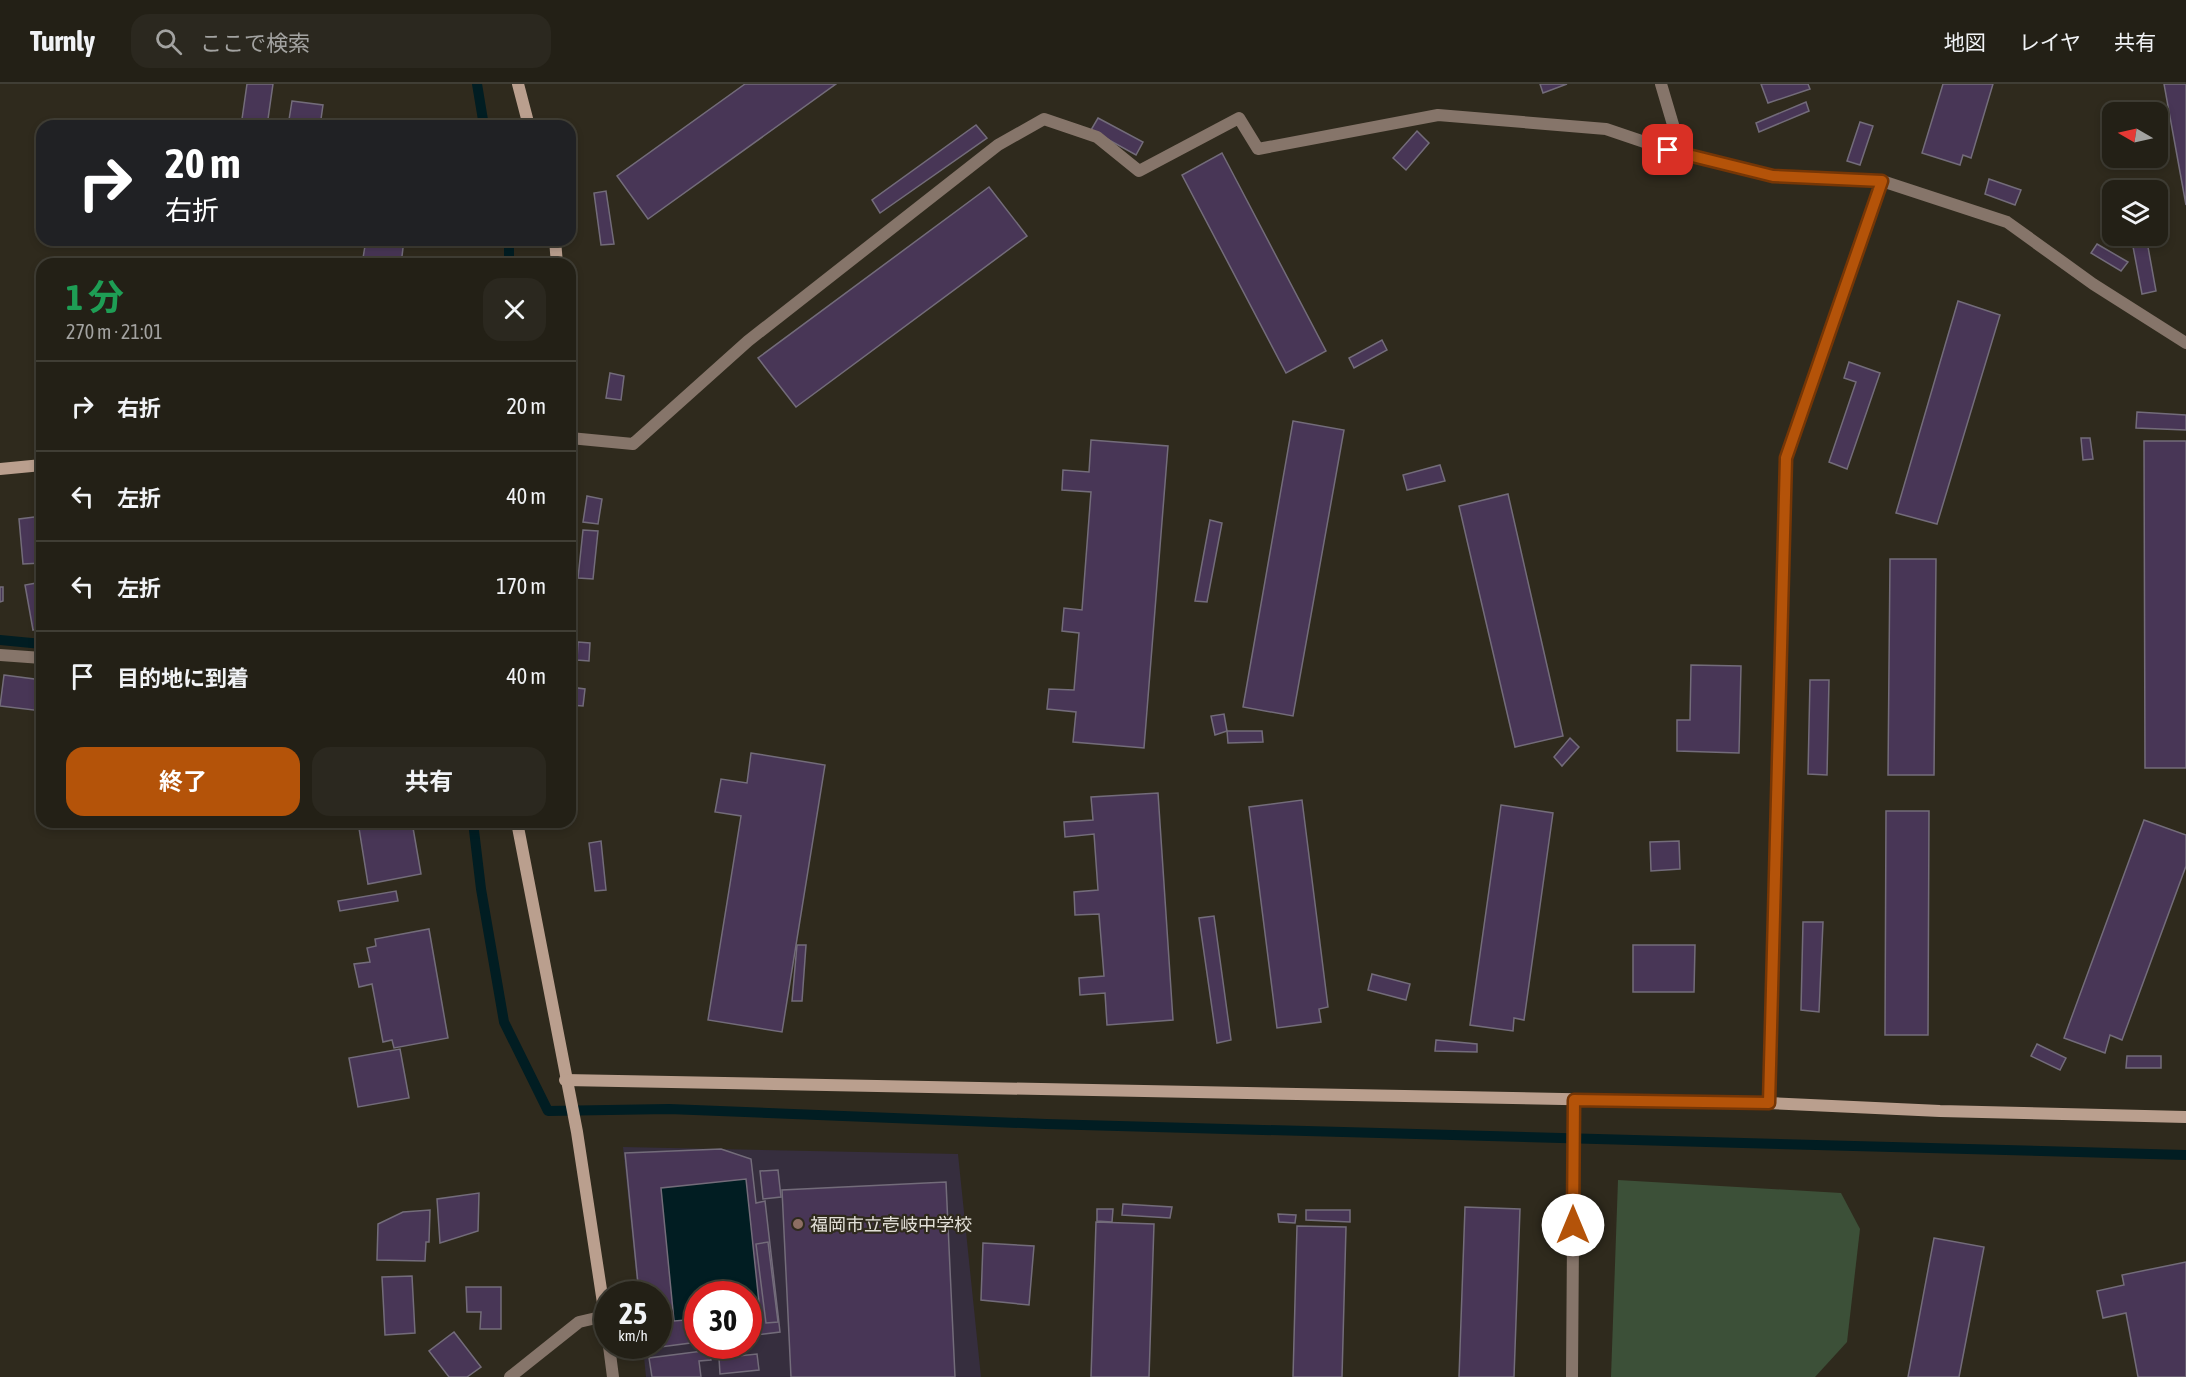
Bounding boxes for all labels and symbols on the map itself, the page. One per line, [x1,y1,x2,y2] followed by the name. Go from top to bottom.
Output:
[2102,102,2168,168] north arrow
[1642,124,1693,175] pin
[1541,1193,1605,1257] position arrow
[810,1214,972,1235] place label: 福岡市立壱岐中学校
[791,1217,805,1231] marker: 福岡市立壱岐中学校
[684,1281,762,1359] speed limit sign: 30

